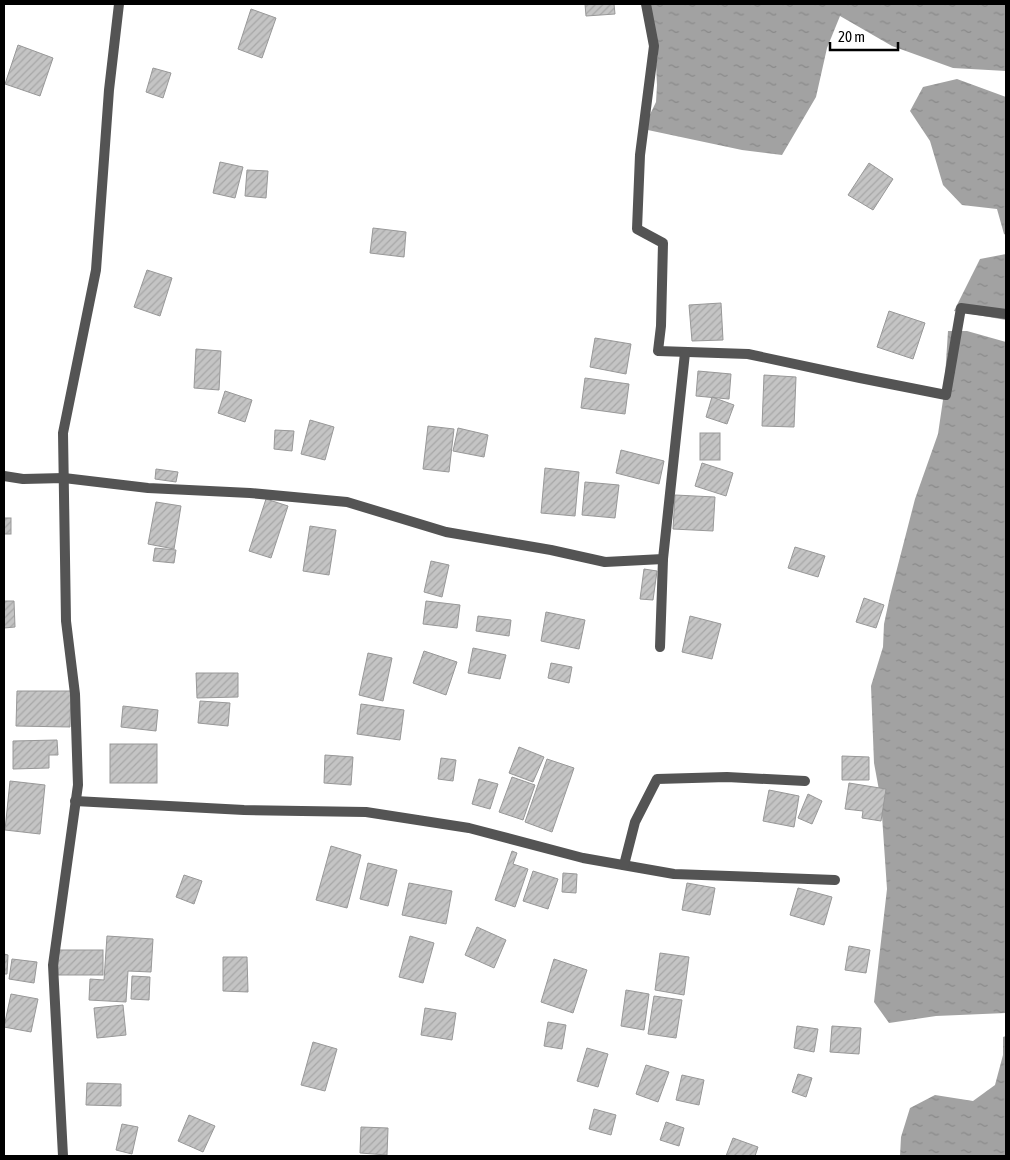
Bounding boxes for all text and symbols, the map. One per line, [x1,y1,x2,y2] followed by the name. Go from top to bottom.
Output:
[830,20,898,52] scale bar
[838,28,865,45] text: 20 m

